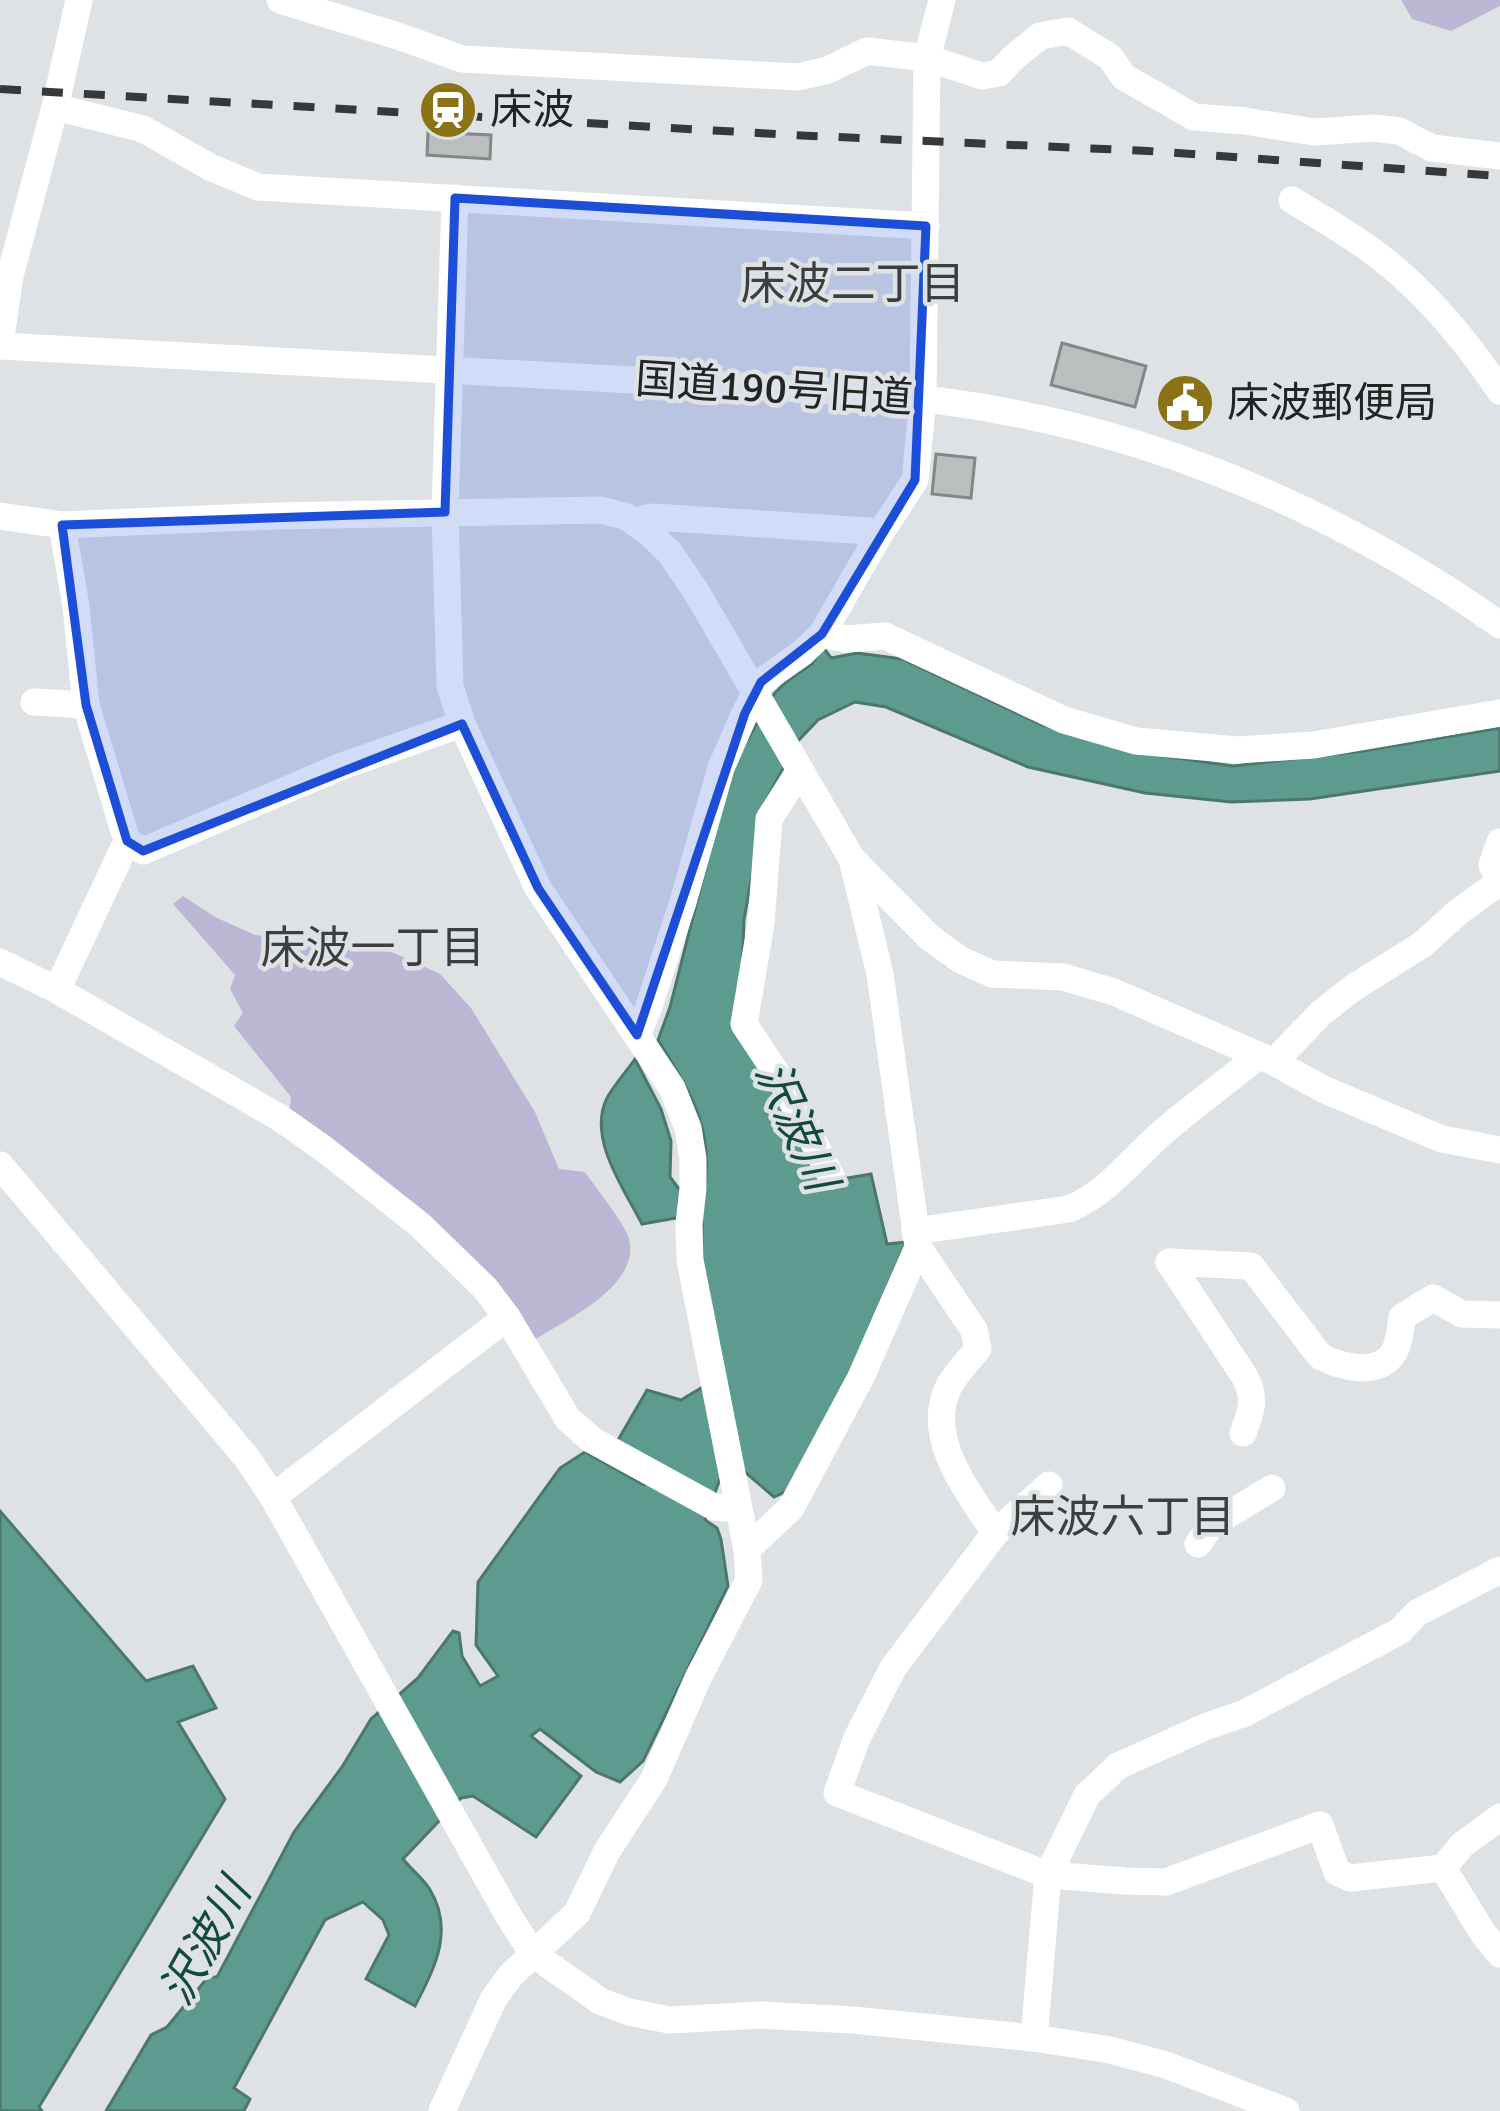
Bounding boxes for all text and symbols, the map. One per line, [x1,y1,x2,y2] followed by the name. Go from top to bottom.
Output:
[417,79,479,141] station icon: 床波
[490,85,574,136] place label: 床波
[740,257,966,312] district label: 床波二丁目
[634,354,914,424] street label: 国道190号旧道
[1154,372,1216,434] public building icon: 床波郵便局
[1227,378,1437,429] place label: 床波郵便局
[260,921,486,976] district label: 床波一丁目
[743,1053,850,1202] water label: 沢波川
[1010,1490,1236,1545] district label: 床波六丁目
[149,1866,265,2014] water label: 沢波川

